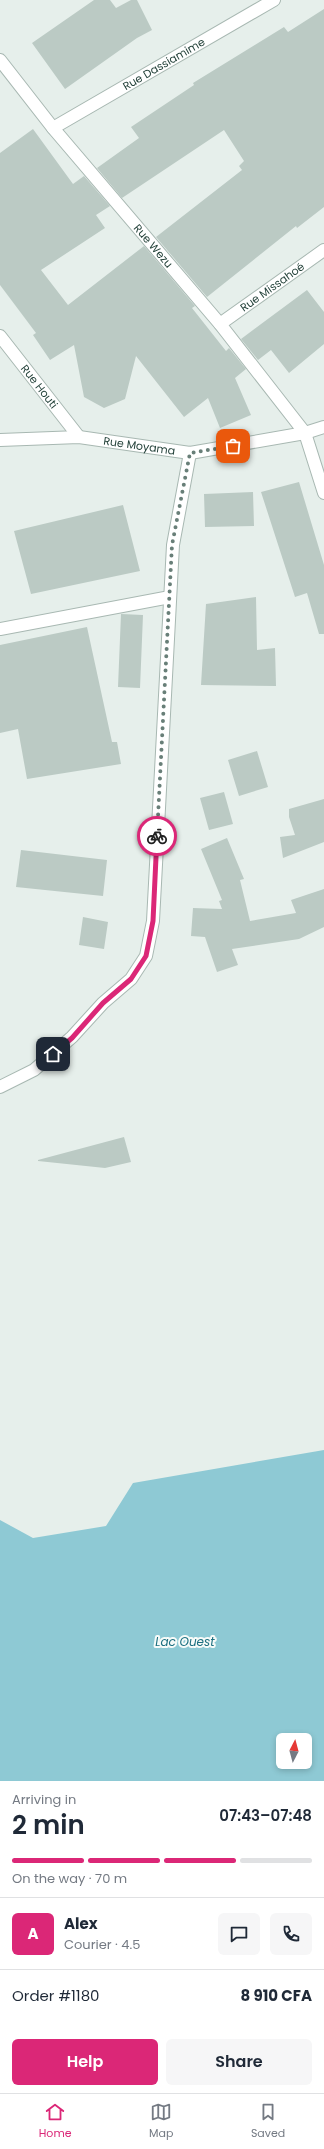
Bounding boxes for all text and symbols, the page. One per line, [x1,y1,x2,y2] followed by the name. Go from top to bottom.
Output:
[120,34,208,94] street label: Rue Dassiamime
[130,220,177,271] street label: Rue Wezu
[237,258,308,315] street label: Rue Missahoé
[17,361,62,412] street label: Rue Houti
[216,429,250,463] pin
[102,433,176,459] street label: Rue Moyama
[222,435,244,457] icon: bag
[137,816,177,856] courier
[146,825,168,847] icon: bike
[36,1037,70,1071] pin
[42,1043,64,1065] icon: home
[155,1633,215,1650] water label: Lac Ouest
[276,1733,312,1769] north arrow
[276,1733,312,1769] map controls
[12,1790,76,1809] text: Arriving in
[219,1805,312,1826] text: 07:43–07:48
[12,1807,85,1843] text: 2 min
[12,1869,127,1888] text: On the way · 70 m
[64,1913,98,1934] text: Alex
[218,1913,260,1955] button: chat
[270,1913,312,1955] button: phone
[27,1923,39,1944] text: A
[64,1935,140,1954] text: Courier · 4.5
[12,1985,100,2006] text: Order #1180
[241,1985,312,2006] text: 8 910 CFA
[12,2039,158,2085] button: Help
[166,2039,312,2085] button: Share
[39,2101,72,2142] tab: Home
[149,2101,173,2142] tab: Map
[251,2101,285,2142] tab: Saved

